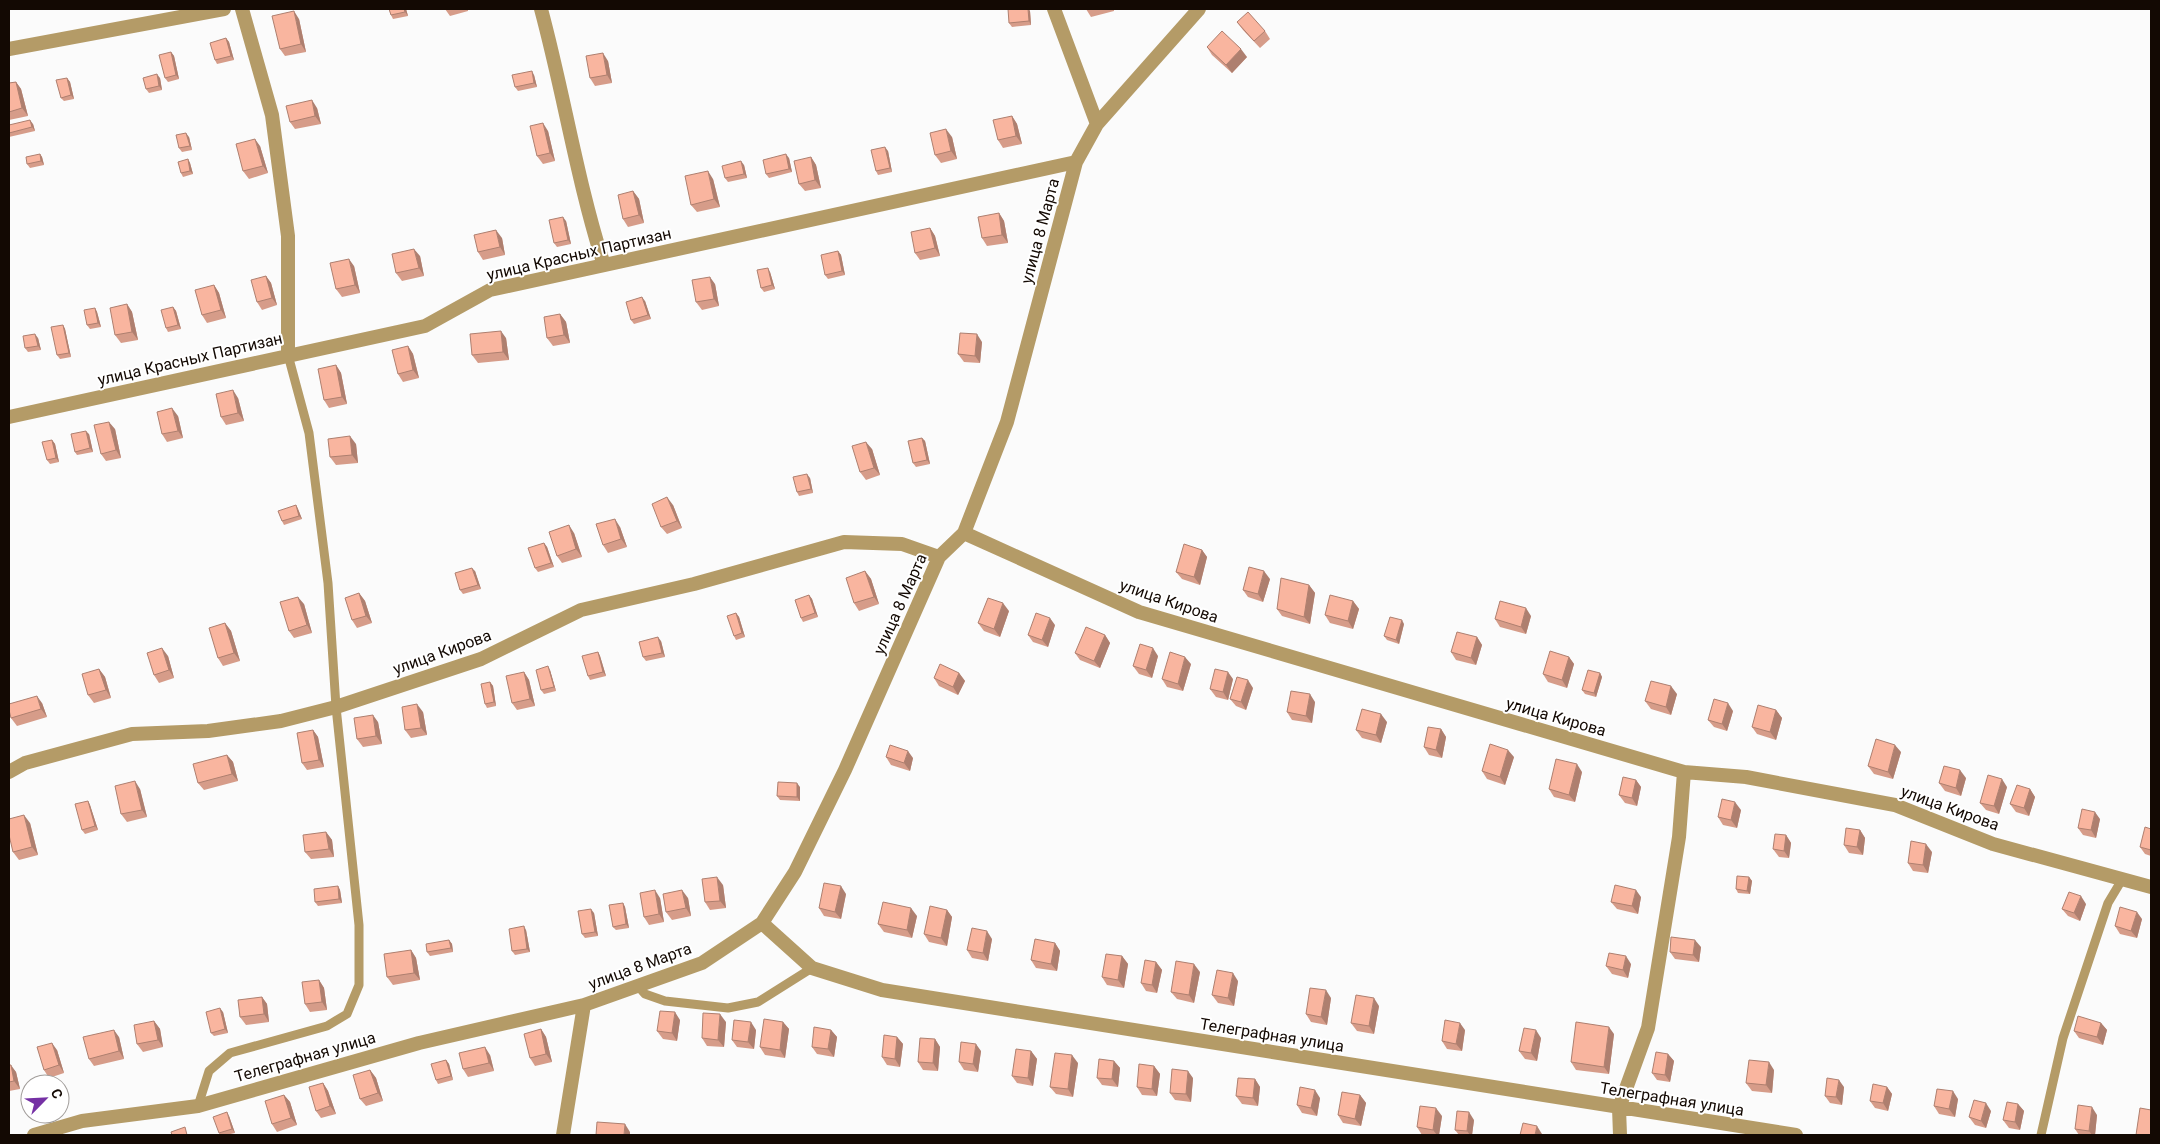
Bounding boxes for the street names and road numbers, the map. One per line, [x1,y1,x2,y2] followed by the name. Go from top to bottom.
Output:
[1017,176,1063,286] street label: улица 8 Марта
[485,223,673,285] street label: улица Красных Партизан
[96,328,284,390] street label: улица Красных Партизан
[869,551,931,657] street label: улица 8 Марта
[1117,575,1221,627] street label: улица Кирова
[390,625,494,679] street label: улица Кирова
[1504,694,1608,740] street label: улица Кирова
[1898,781,2002,835] street label: улица Кирова
[586,939,694,993] street label: улица 8 Марта
[1199,1014,1345,1056] street label: Телеграфная улица
[232,1028,378,1086] street label: Телеграфная улица
[1599,1078,1745,1120] street label: Телеграфная улица

